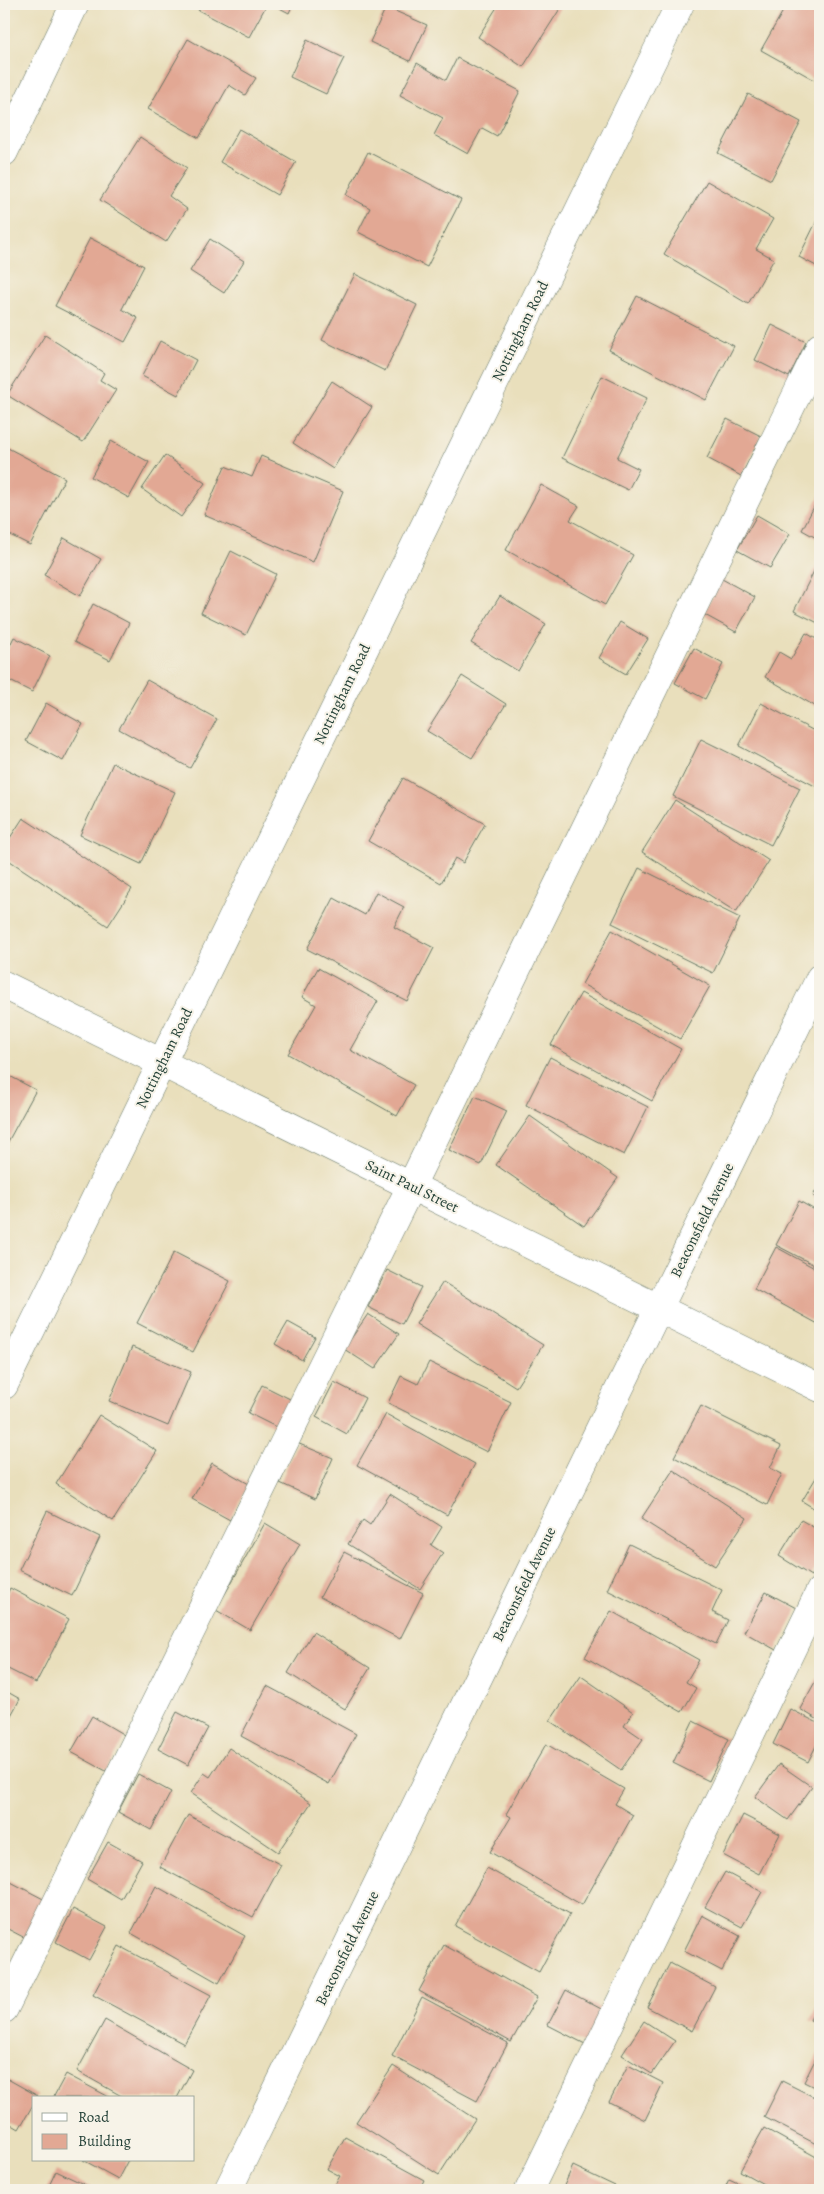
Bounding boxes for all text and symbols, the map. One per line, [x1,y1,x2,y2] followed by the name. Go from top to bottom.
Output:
[487,277,553,385] street label: Nottingham Road
[309,640,375,748] street label: Nottingham Road
[131,1004,197,1112] street label: Nottingham Road
[362,1155,462,1217] street label: Saint Paul Street
[666,1159,739,1281] street label: Beaconsfield Avenue
[488,1523,561,1645] street label: Beaconsfield Avenue
[311,1887,384,2009] street label: Beaconsfield Avenue
[32,2096,195,2162] legend
[78,2107,110,2127] text: Road
[78,2131,131,2151] text: Building

